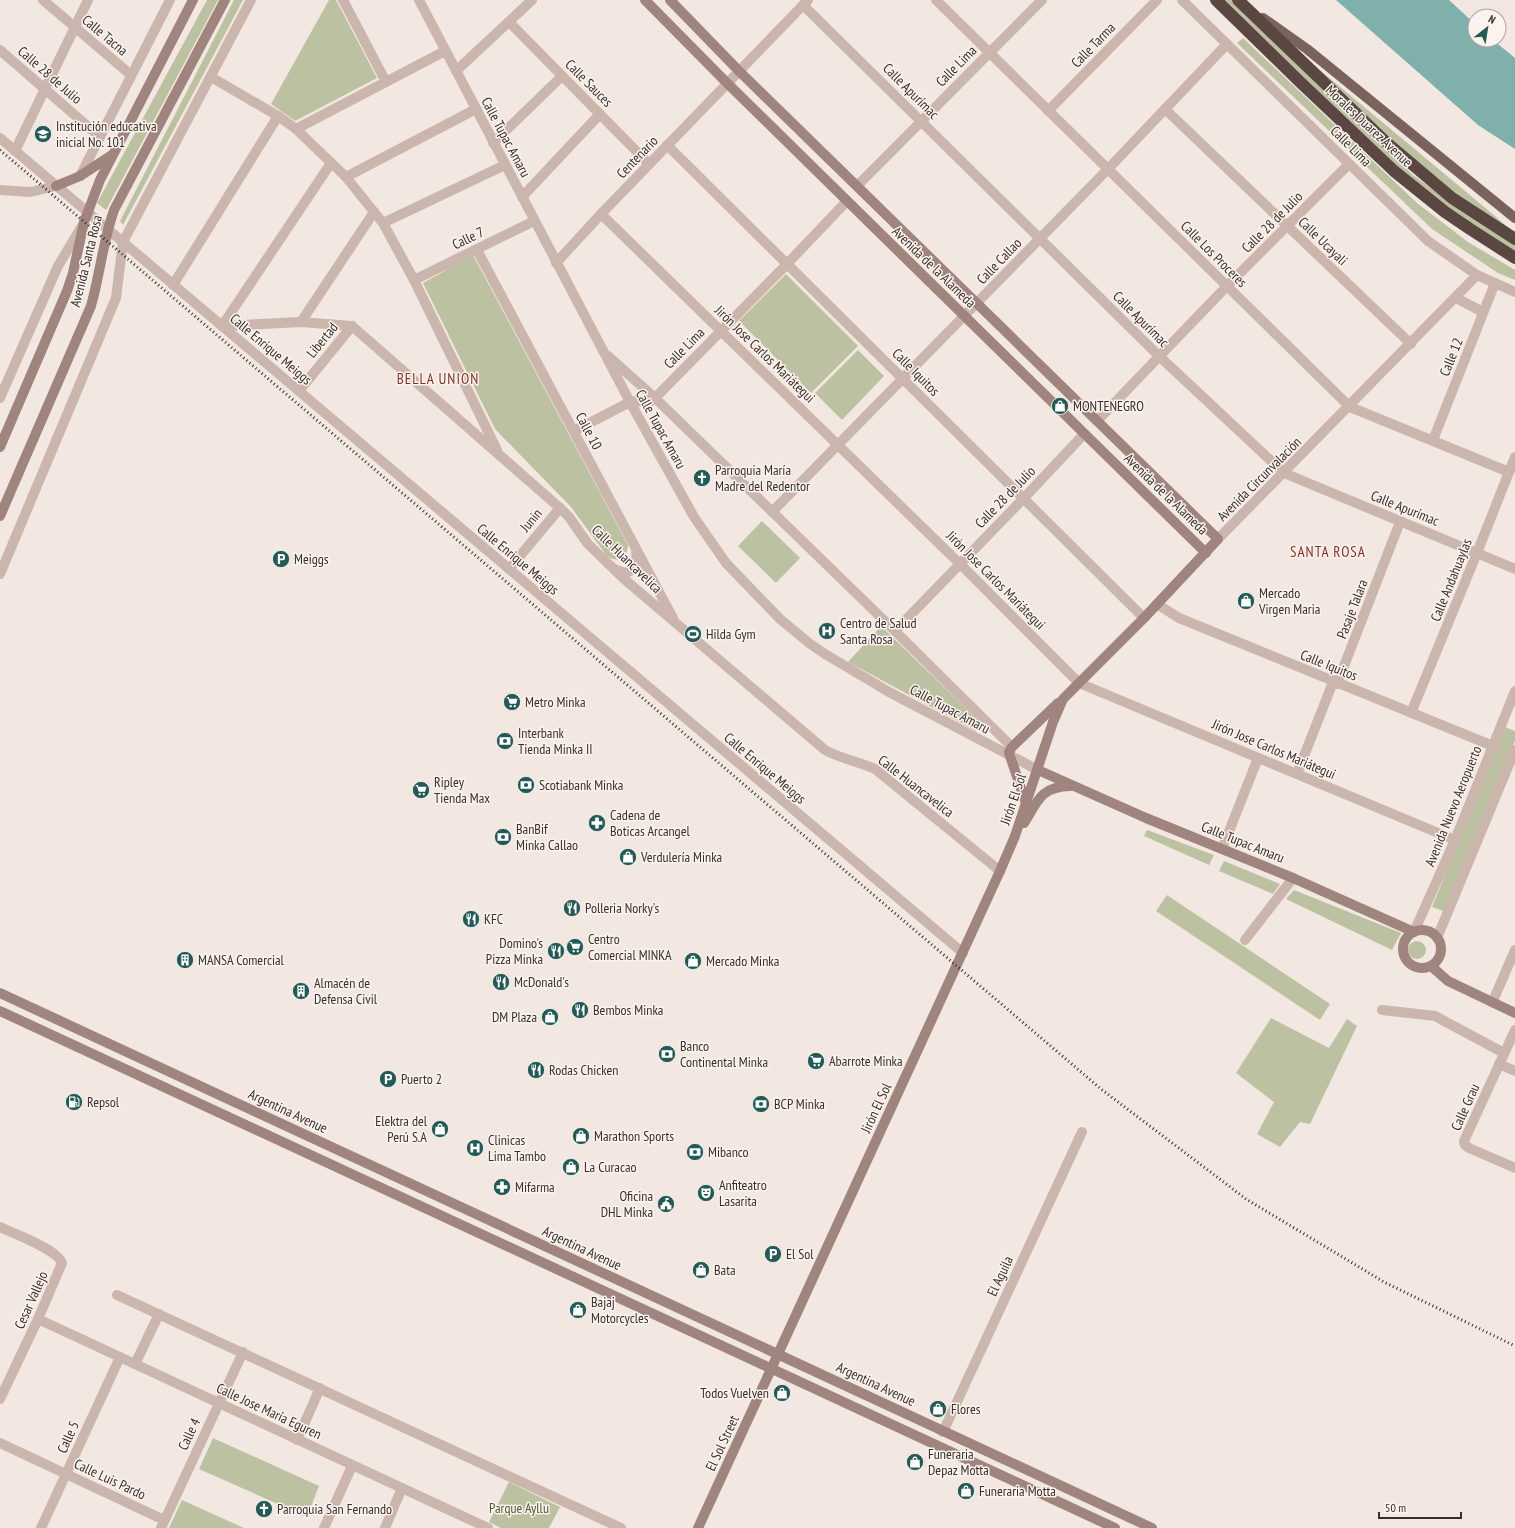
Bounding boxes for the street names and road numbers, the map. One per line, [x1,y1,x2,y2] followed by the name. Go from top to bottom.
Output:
[78,11,132,59] street label: Calle Tacna
[1067,19,1119,71] street label: Calle Tarma
[14,42,86,108] street label: Calle 28 de Julio
[932,42,980,90] street label: Calle Lima
[561,55,617,111] street label: Calle Sauces
[879,59,943,123] street label: Calle Apurímac
[1322,81,1416,171] street label: Morales Duarez Avenue
[477,94,535,180] street label: Calle Tupac Amaru
[1327,122,1375,170] street label: Calle Lima
[612,132,662,182] street label: Centenario
[1238,188,1306,256] street label: Calle 28 de Julio
[66,213,106,309] street label: Avenida Santa Rosa
[1294,213,1352,269] street label: Calle Ucayali
[1177,217,1251,291] street label: Calle Los Proceres
[888,222,980,312] street label: Avenida de la Alameda
[449,223,487,253] street label: Calle 7
[973,234,1025,288] street label: Calle Callao
[1109,287,1173,351] street label: Calle Apurímac
[710,301,819,407] street label: Jirón Jose Carlos Mariátegui
[226,309,316,389] street label: Calle Enrique Meiggs
[302,319,342,361] street label: Libertad
[660,324,708,372] street label: Calle Lima
[1435,335,1467,379] street label: Calle 12
[888,344,944,400] street label: Calle Iquitos
[632,386,690,472] street label: Calle Tupac Amaru
[572,409,606,453] street label: Calle 10
[1213,433,1305,525] street label: Avenida Circunvalación
[1120,449,1212,539] street label: Avenida de la Alameda
[971,462,1039,532] street label: Calle 28 de Julio
[1368,486,1442,530] street label: Calle Apurímac
[515,505,546,536] street label: Junin
[473,519,563,599] street label: Calle Enrique Meiggs
[588,521,666,597] street label: Calle Huancavelica
[942,526,1049,633] street label: Jirón Jose Carlos Mariátegui
[1426,536,1476,624] street label: Calle Andahuaylas
[1332,577,1372,641] street label: Pasaje Talara
[1298,645,1360,685] street label: Calle Iquitos
[907,680,993,738] street label: Calle Tupac Amaru
[1209,714,1339,783] street label: Jirón Jose Carlos Mariátegui
[720,728,810,808] street label: Calle Enrique Meiggs
[1421,743,1485,869] street label: Avenida Nuevo Aeropuerto
[875,751,957,821] street label: Calle Huancavelica
[996,770,1030,828] street label: Jirón El Sol
[1199,817,1287,867] street label: Calle Tupac Amaru
[856,1080,896,1137] street label: Jirón El Sol
[1447,1081,1483,1133] street label: Calle Grau
[246,1085,331,1137] street label: Argentina Avenue
[540,1222,625,1274] street label: Argentina Avenue
[983,1253,1017,1299] street label: El Aguila
[10,1268,52,1332] street label: Cesar Vallejo
[834,1358,919,1410] street label: Argentina Avenue
[214,1379,324,1443] street label: Calle Jose María Eguren
[701,1412,743,1474] street label: El Sol Street
[174,1414,205,1453] street label: Calle 4
[53,1418,83,1456] street label: Calle 5
[71,1455,149,1503] street label: Calle Luis Pardo

